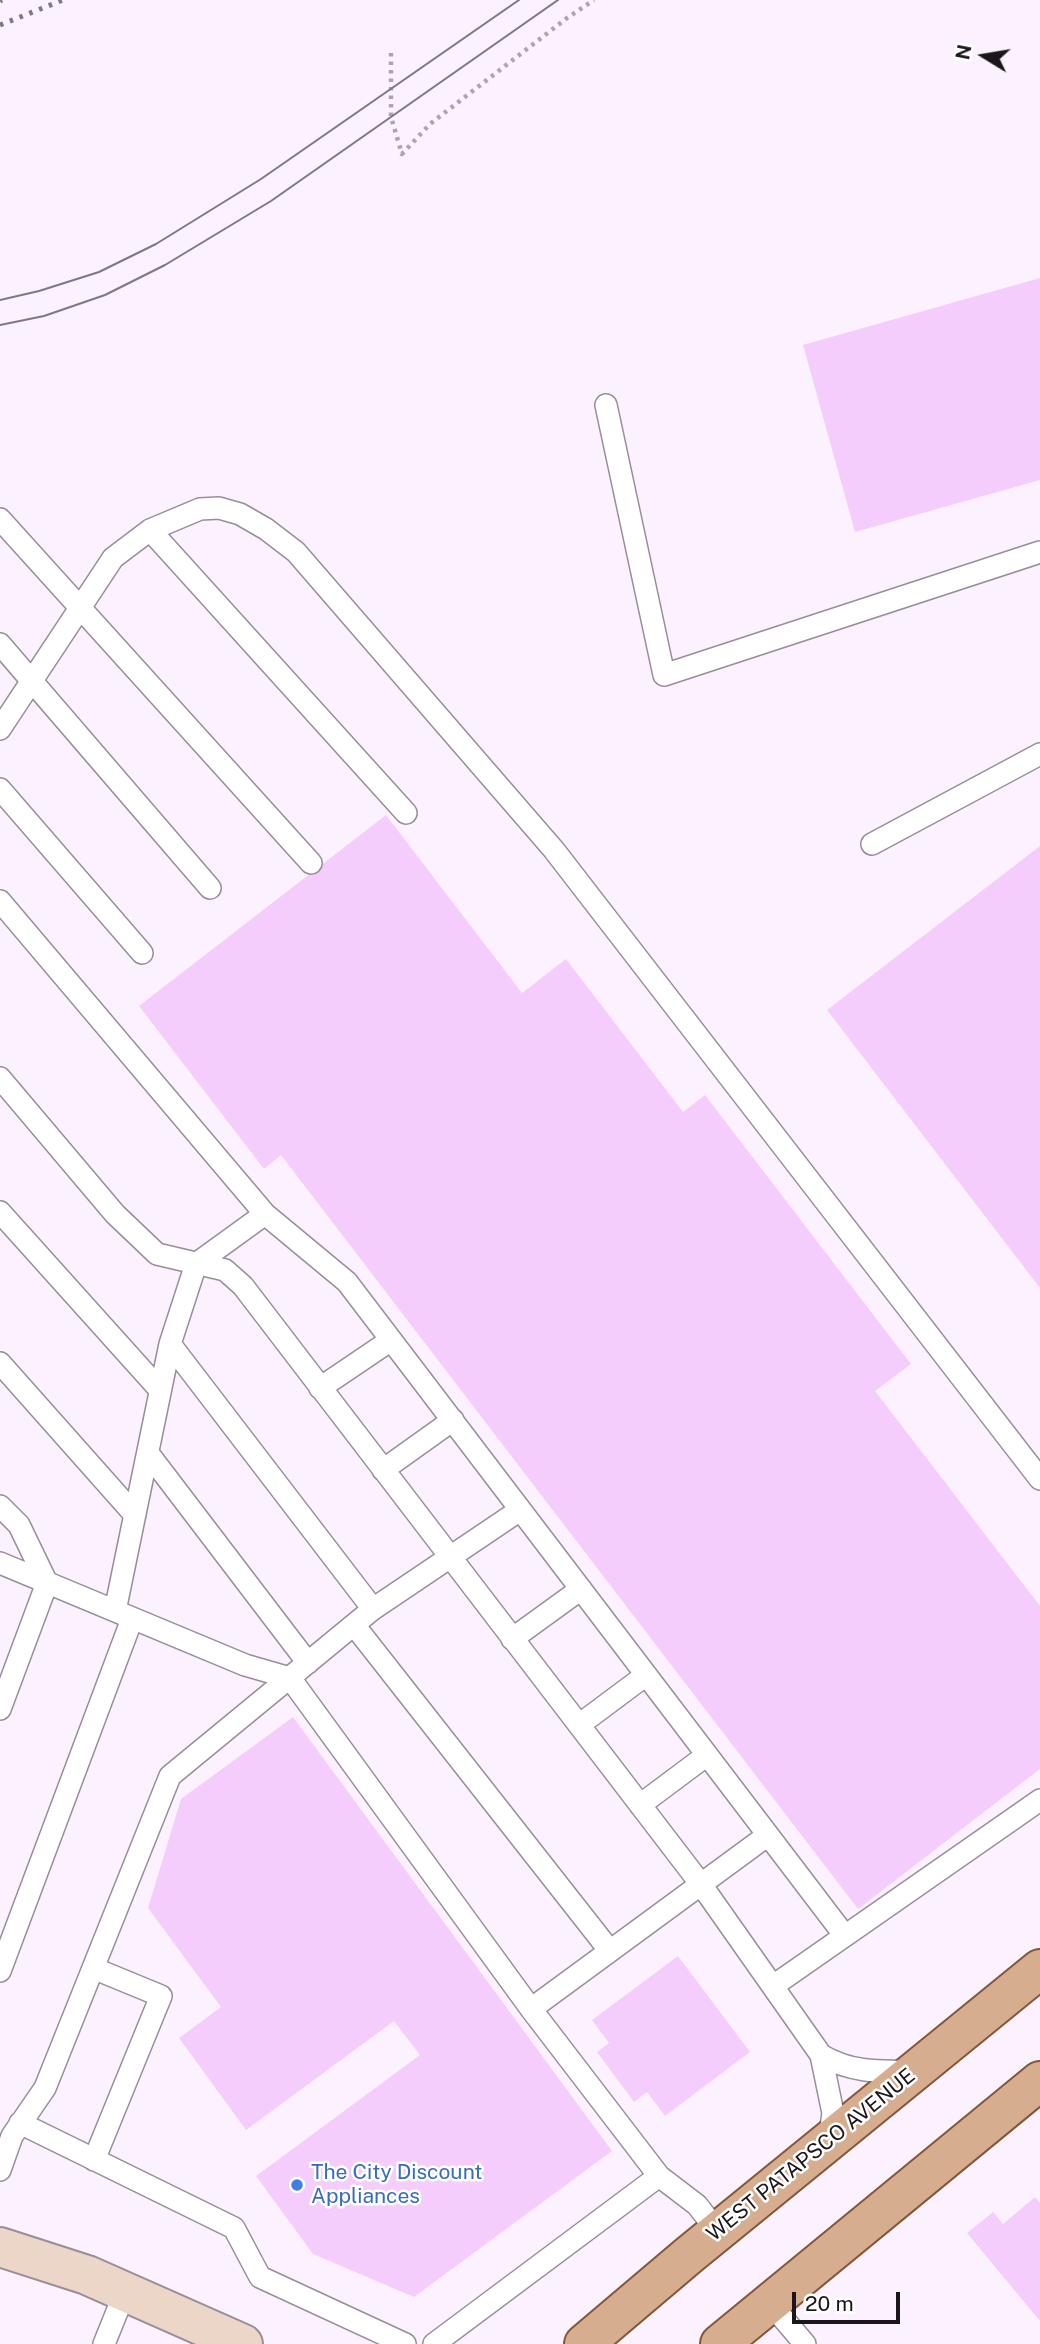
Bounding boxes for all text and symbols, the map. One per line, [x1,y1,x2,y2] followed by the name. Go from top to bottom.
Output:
[949,21,1019,91] north arrow
[951,43,976,61] text: N
[702,2063,920,2247] street label: WEST PATAPSCO AVENUE
[311,2160,482,2210] place label: The City Discount Appliances
[289,2177,305,2193] marker: The City Discount Appliances
[795,2278,904,2322] scale bar
[805,2291,854,2316] text: 20 m

